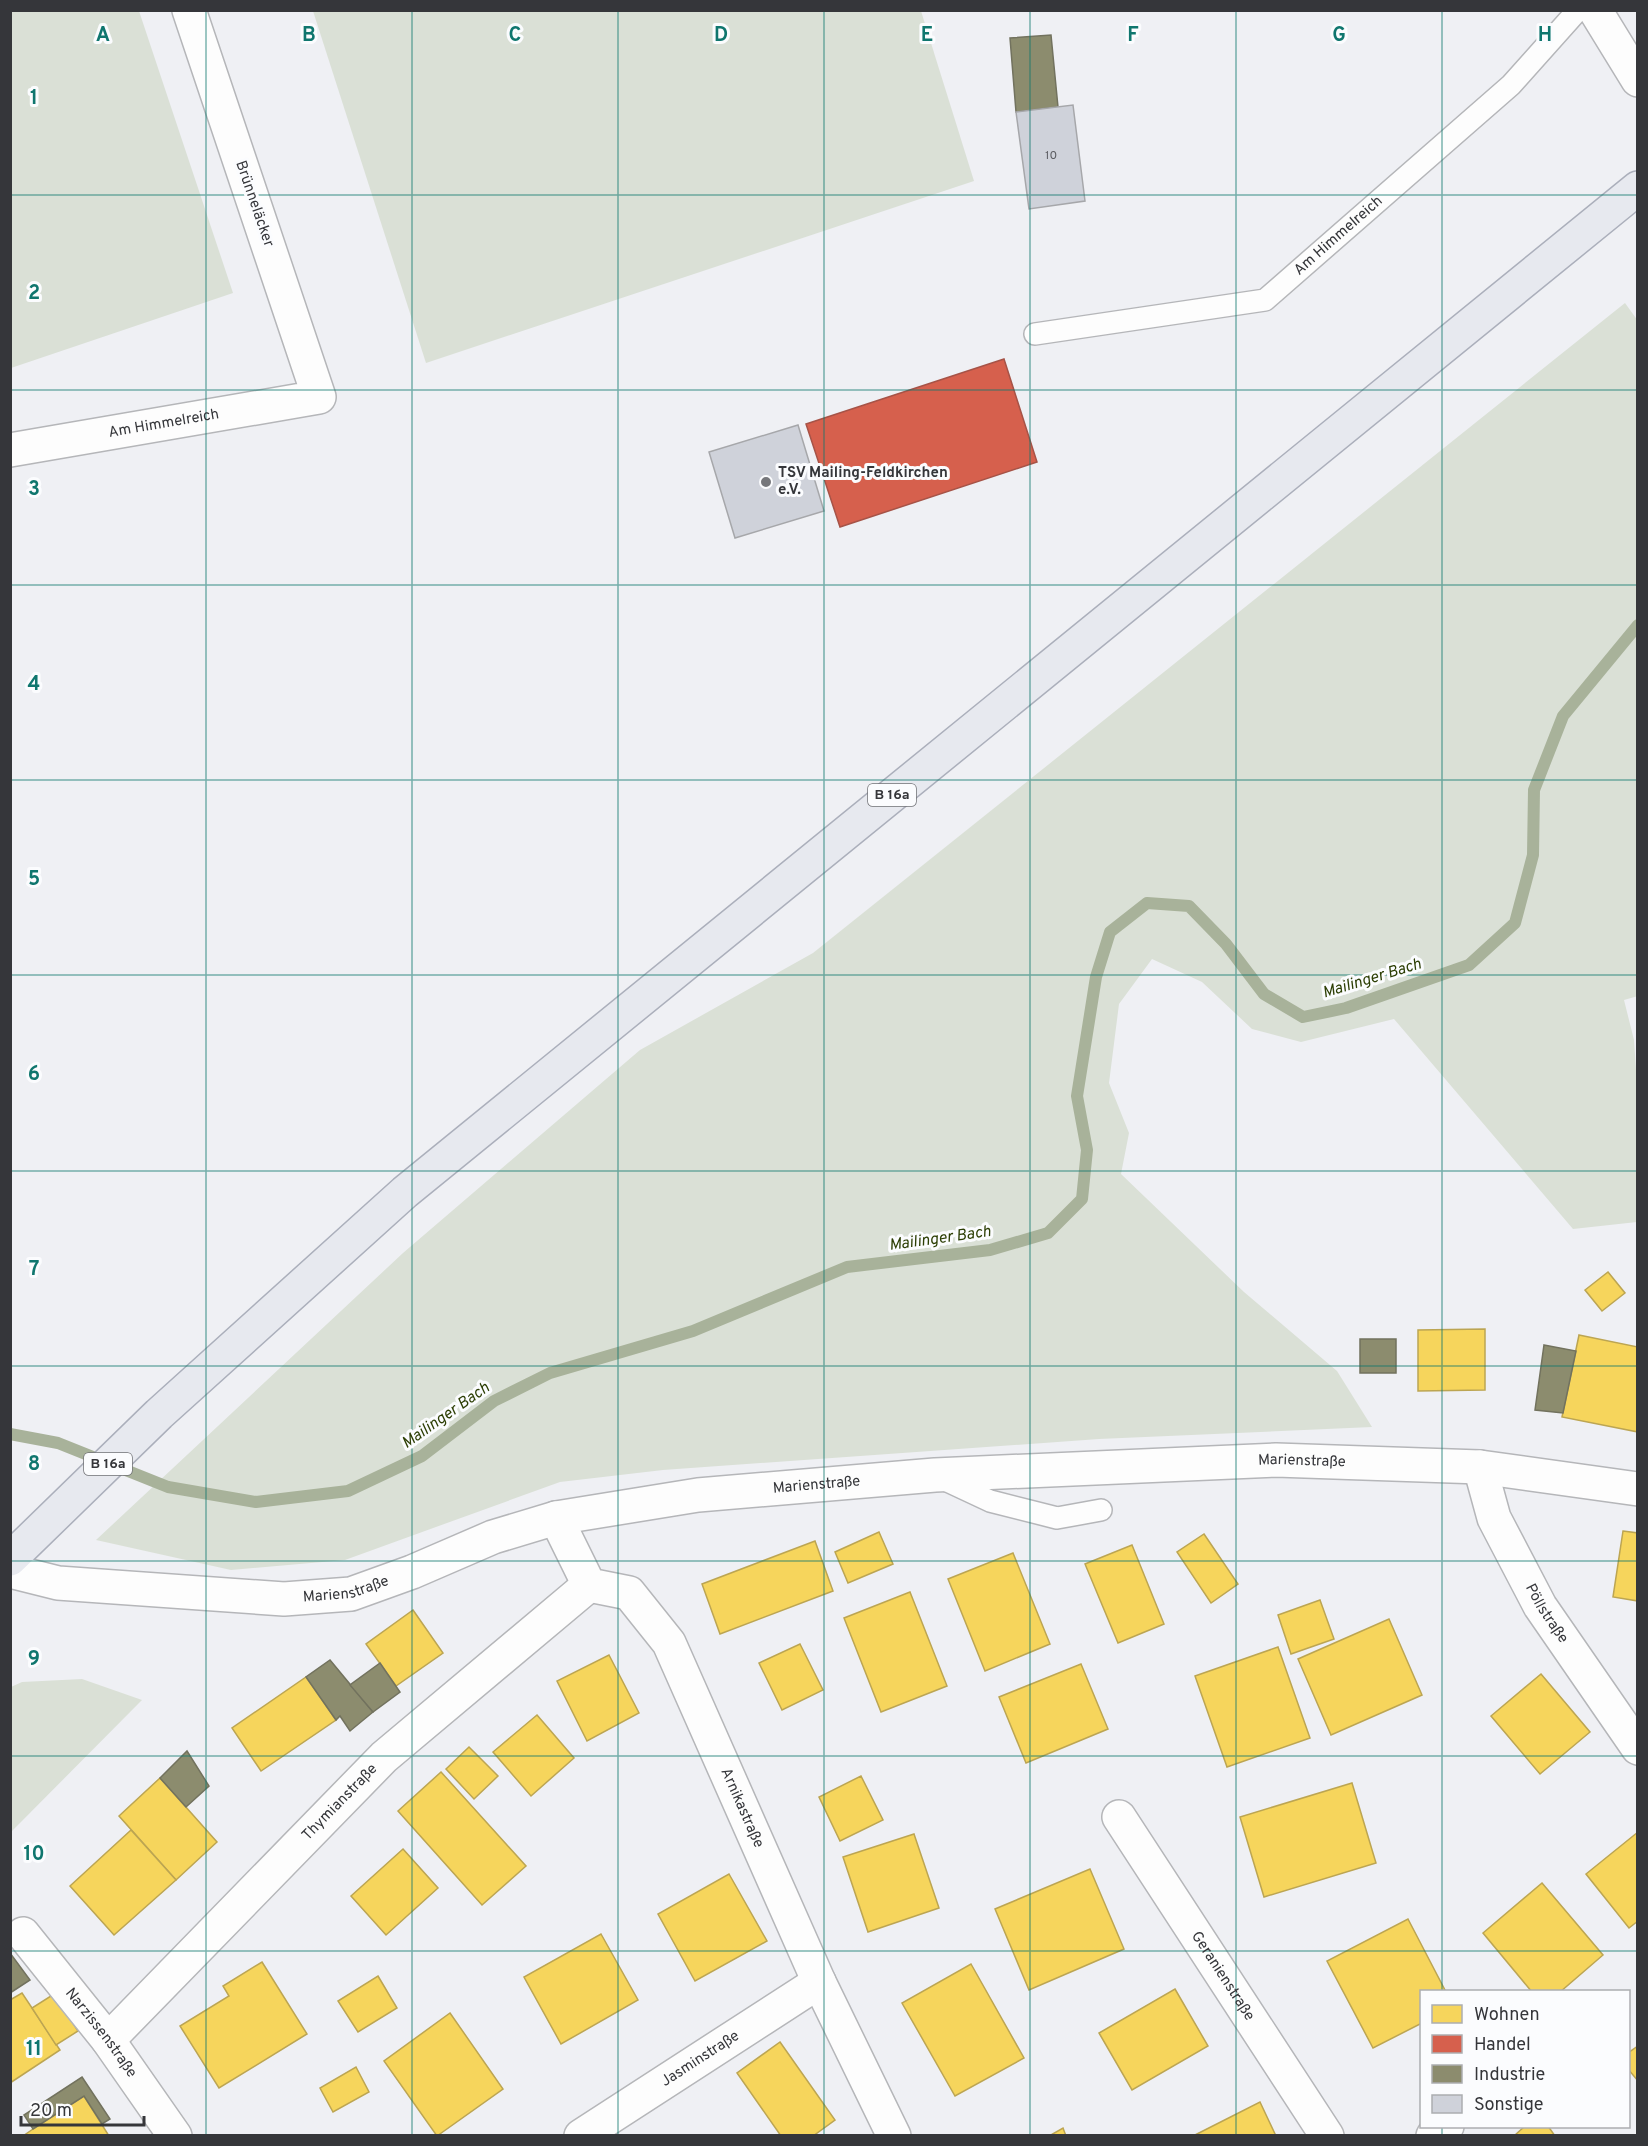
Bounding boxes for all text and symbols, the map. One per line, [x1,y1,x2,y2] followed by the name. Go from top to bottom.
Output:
[96,23,110,49] text: A
[302,23,316,49] text: B
[509,23,521,49] text: C
[714,23,728,49] text: D
[921,23,933,49] text: E
[1127,23,1139,49] text: F
[1332,23,1346,49] text: G
[1538,23,1552,49] text: H
[30,86,38,112] text: 1
[1045,148,1057,164] house number: 10
[230,158,278,250] street label: Brünneläcker
[1290,192,1387,280] street label: Am Himmelreich
[28,281,40,307] text: 2
[107,405,221,442] street label: Am Himmelreich
[778,464,948,500] place label: TSV Mailing-Feldkirchen e.V.
[759,475,773,489] marker: TSV Mailing-Feldkirchen e.V.
[28,477,40,503] text: 3
[28,672,40,698] text: 4
[868,784,916,806] road number: B 16a
[28,867,40,893] text: 5
[1320,954,1424,1004] water label: Mailinger Bach
[28,1062,40,1088] text: 6
[888,1222,992,1256] water label: Mailinger Bach
[29,1257,39,1283] text: 7
[398,1378,494,1454] water label: Mailinger Bach
[1258,1450,1346,1472] street label: Marienstraße
[28,1452,40,1478] text: 8
[84,1453,132,1475] road number: B 16a
[772,1472,861,1498] street label: Marienstraße
[302,1572,392,1607] street label: Marienstraße
[1521,1581,1572,1647] street label: Pöllstraße
[28,1647,40,1673] text: 9
[298,1760,382,1845] street label: Thymianstraße
[716,1765,768,1851] street label: Arnikastraße
[23,1842,45,1868] text: 10
[1187,1928,1259,2024] street label: Geranienstraße
[61,1984,141,2082] street label: Narzissenstraße
[1420,1990,1630,2128] legend
[1474,2004,1540,2027] text: Wohnen
[657,2026,743,2091] street label: Jasminstraße
[1474,2034,1531,2057] text: Handel
[26,2037,42,2063] text: 11
[1474,2064,1545,2087] text: Industrie
[21,2089,144,2127] scale bar
[1474,2094,1544,2117] text: Sonstige
[30,2100,72,2123] text: 20 m

